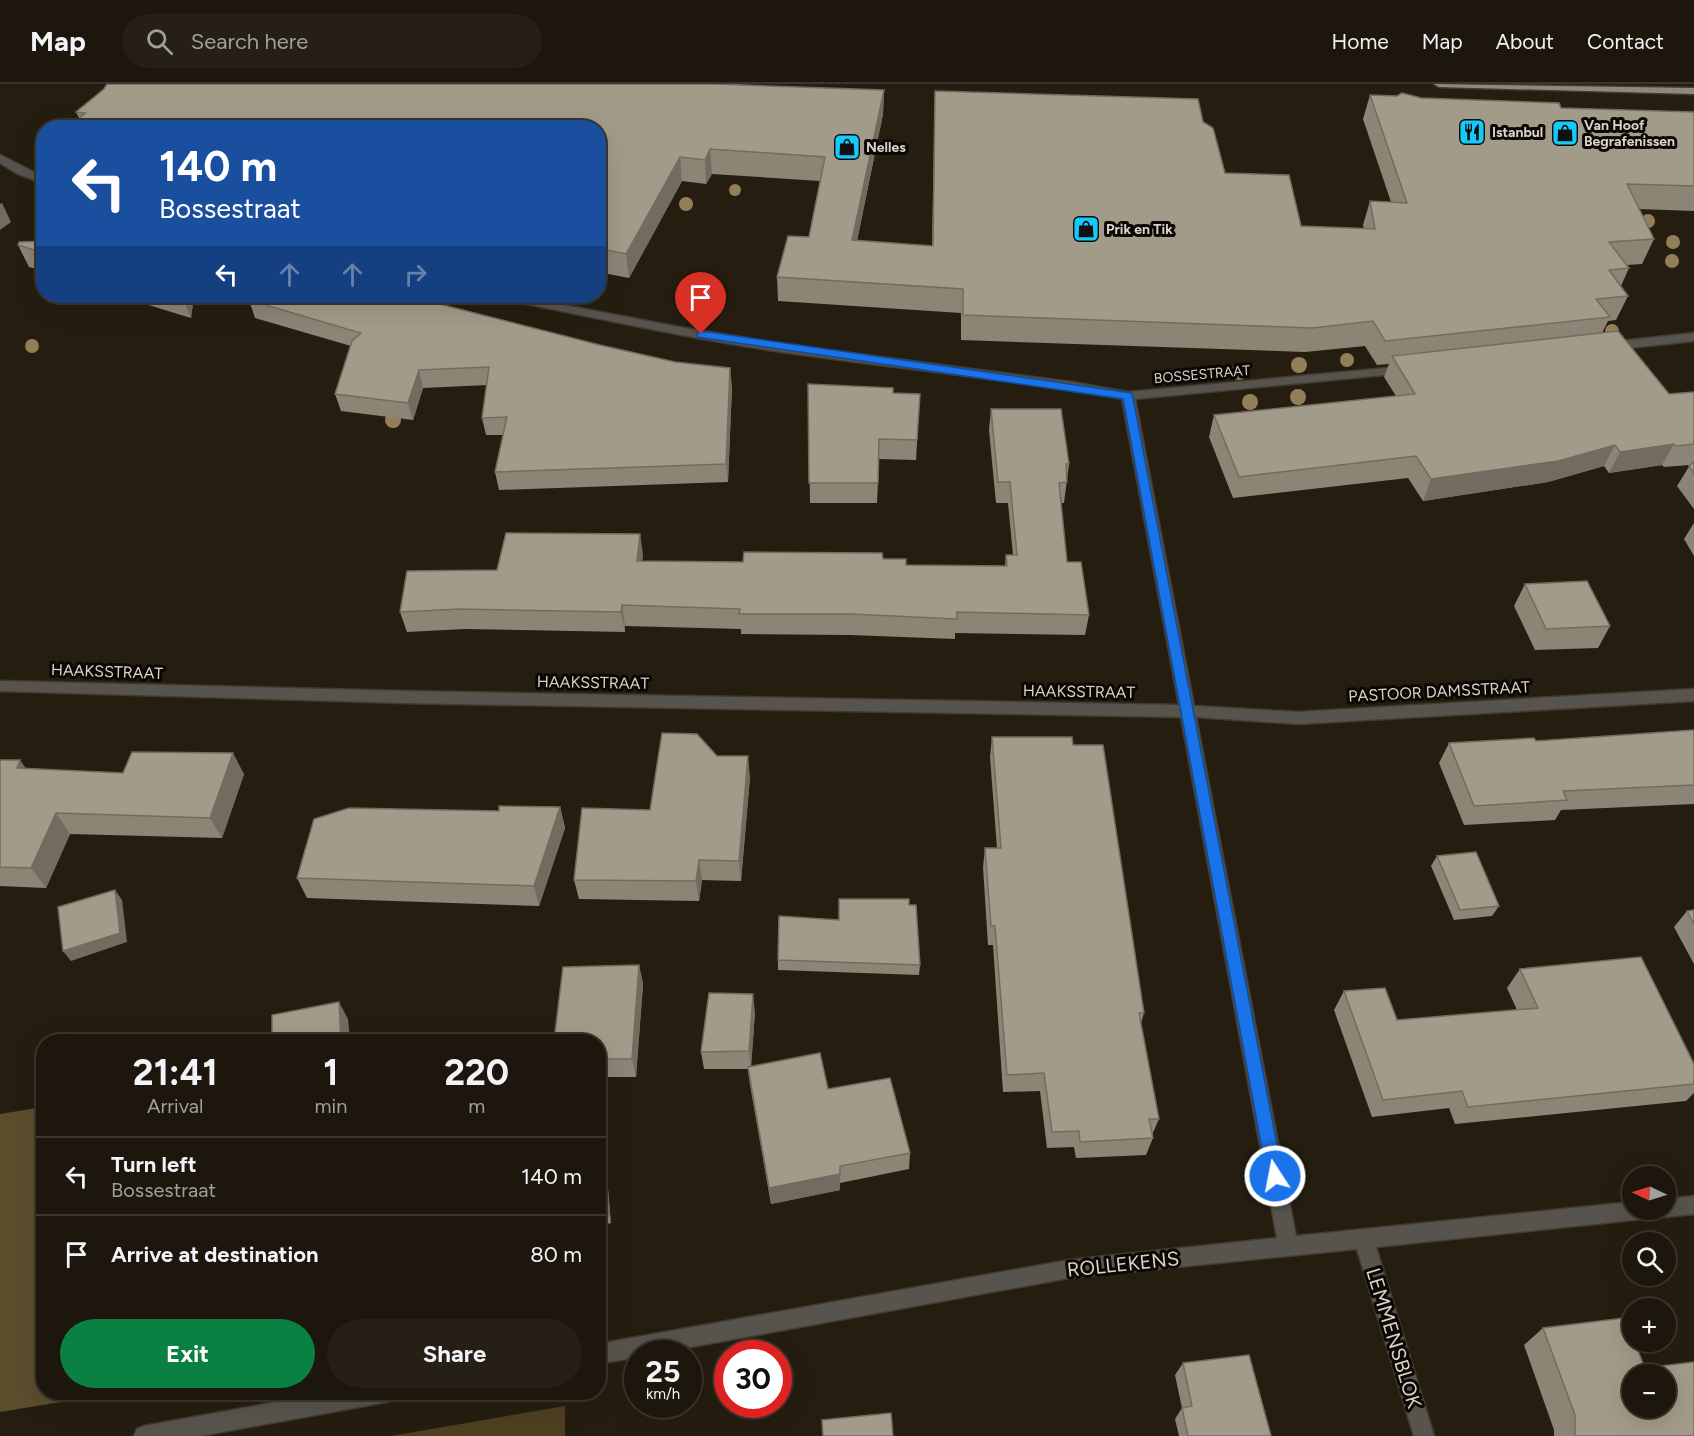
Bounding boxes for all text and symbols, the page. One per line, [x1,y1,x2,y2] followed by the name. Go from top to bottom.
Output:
[122,14,542,68] search box
[30,24,86,58] text: Map
[143,25,176,58] icon: search
[191,28,308,55] text: Search here
[1332,29,1389,54] text: Home
[1422,29,1463,54] text: Map
[1496,29,1554,54] text: About
[1587,29,1664,54] text: Contact
[1457,117,1487,147] restaurant icon: Istanbul
[1584,117,1675,150] place label: Van Hoof Begrafenissen
[1550,118,1580,148] shop icon: Van Hoof Begrafenissen
[1492,124,1543,141] place label: Istanbul
[832,132,862,162] shop icon: Nelles
[866,139,906,156] place label: Nelles
[159,141,277,192] text: 140 m
[60,144,138,222] icon: left
[159,192,301,225] text: Bossestraat
[1071,214,1101,244] shop icon: Prik en Tik
[1106,221,1173,238] place label: Prik en Tik
[210,258,243,291] icon: left
[273,258,306,291] icon: ahead
[336,258,369,291] icon: ahead
[399,258,432,291] icon: right
[675,272,726,334] pin
[684,281,717,314] icon: arrive
[1153,362,1251,387] street label: BOSSESTRAAT
[51,660,164,683] street label: HAAKSSTRAAT
[537,672,649,693] street label: HAAKSSTRAAT
[1348,677,1530,706] street label: PASTOOR DAMSSTRAAT
[1023,681,1135,702] street label: HAAKSSTRAAT
[133,1051,218,1094] text: 21:41
[323,1051,339,1094] text: 1
[444,1051,509,1094] text: 220
[147,1094,203,1118] text: Arrival
[314,1094,347,1118] text: min
[468,1094,485,1118] text: m
[1243,1144,1307,1208] position arrow
[111,1151,197,1178] text: Turn left
[60,1160,93,1193] icon: left
[521,1163,582,1190] text: 140 m
[1622,1166,1676,1220] north arrow
[1622,1166,1676,1418] map controls
[111,1178,216,1202] text: Bossestraat
[1622,1232,1676,1286] button: search
[60,1238,93,1271] icon: arrive
[111,1241,319,1268] text: Arrive at destination
[530,1241,582,1268] text: 80 m
[1066,1246,1180,1282] street label: ROLLEKENS
[1361,1265,1427,1412] street label: LEMMENSBLOK
[1622,1298,1676,1352] button: +
[60,1319,315,1388] button: Exit
[327,1319,582,1388] button: Share
[714,1340,792,1418] speed limit sign: 30
[646,1353,680,1390] text: 25
[1622,1364,1676,1418] button: −
[646,1385,680,1403] text: km/h

